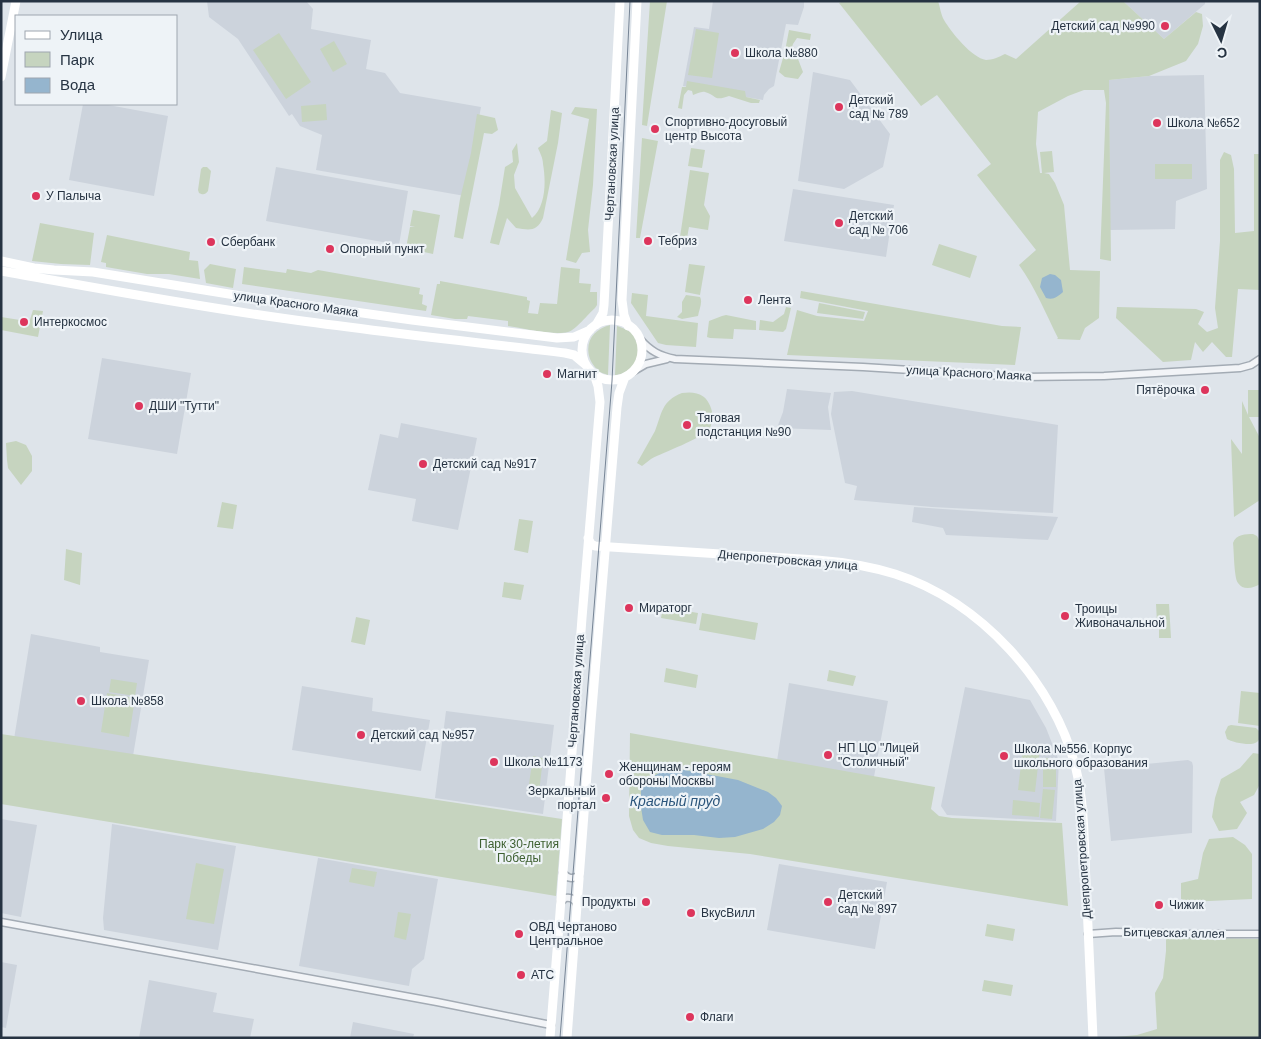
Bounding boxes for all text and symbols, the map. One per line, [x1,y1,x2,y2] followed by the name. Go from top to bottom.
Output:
[15,15,178,105] legend
[1196,15,1246,65] north arrow
[1051,19,1155,33] place label: Детский сад №990
[1159,20,1171,32] marker: Детский сад №990
[60,26,103,43] text: Улица
[1216,45,1228,61] text: С
[745,46,818,60] place label: Школа №880
[729,47,741,59] marker: Школа №880
[60,51,94,68] text: Парк
[60,76,96,93] text: Вода
[849,93,909,121] place label: Детский сад № 789
[833,101,845,113] marker: Детский сад № 789
[602,107,622,221] street label: Чертановская улица
[665,115,787,143] place label: Спортивно-досуговый центр Высота
[1167,116,1240,130] place label: Школа №652
[1151,117,1163,129] marker: Школа №652
[649,123,661,135] marker: Спортивно-досуговый центр Высота
[46,189,101,203] place label: У Палыча
[30,190,42,202] marker: У Палыча
[849,209,909,237] place label: Детский сад № 706
[833,217,845,229] marker: Детский сад № 706
[658,234,697,248] place label: Тебриз
[221,235,276,249] place label: Сбербанк
[642,235,654,247] marker: Тебриз
[205,236,217,248] marker: Сбербанк
[340,242,425,256] place label: Опорный пункт
[324,243,336,255] marker: Опорный пункт
[233,288,359,320] street label: улица Красного Маяка
[758,293,792,307] place label: Лента
[742,294,754,306] marker: Лента
[34,315,107,329] place label: Интеркосмос
[18,316,30,328] marker: Интеркосмос
[906,363,1032,383] street label: улица Красного Маяка
[557,367,598,381] place label: Магнит
[541,368,553,380] marker: Магнит
[1136,383,1195,397] place label: Пятёрочка
[1199,384,1211,396] marker: Пятёрочка
[149,399,219,413] place label: ДШИ "Тутти"
[133,400,145,412] marker: ДШИ "Тутти"
[697,411,792,439] place label: Тяговая подстанция №90
[681,419,693,431] marker: Тяговая подстанция №90
[433,457,537,471] place label: Детский сад №917
[417,458,429,470] marker: Детский сад №917
[718,547,859,573] street label: Днепропетровская улица
[639,601,692,615] place label: Мираторг
[623,602,635,614] marker: Мираторг
[1075,602,1165,630] place label: Троицы Живоначальной
[1059,610,1071,622] marker: Троицы Живоначальной
[565,633,587,748] street label: Чертановская улица
[91,694,164,708] place label: Школа №858
[75,695,87,707] marker: Школа №858
[371,728,475,742] place label: Детский сад №957
[355,729,367,741] marker: Детский сад №957
[838,741,919,769] place label: НП ЦО "Лицей "Столичный"
[1014,742,1148,770] place label: Школа №556. Корпус школьного образования
[822,749,834,761] marker: НП ЦО "Лицей "Столичный"
[998,750,1010,762] marker: Школа №556. Корпус школьного образования
[504,755,583,769] place label: Школа №1173
[488,756,500,768] marker: Школа №1173
[619,760,731,788] place label: Женщинам - героям обороны Москвы
[603,768,615,780] marker: Женщинам - героям обороны Москвы
[1070,778,1094,919] street label: Днепропетровская улица
[528,784,596,812] place label: Зеркальный портал
[600,792,612,804] marker: Зеркальный портал
[630,793,720,809] water label: Красный пруд
[479,837,559,865] park label: Парк 30-летия Победы
[838,888,898,916] place label: Детский сад № 897
[582,895,636,909] place label: Продукты
[640,896,652,908] marker: Продукты
[822,896,834,908] marker: Детский сад № 897
[1169,898,1204,912] place label: Чижик
[1153,899,1165,911] marker: Чижик
[701,906,755,920] place label: ВкусВилл
[685,907,697,919] marker: ВкусВилл
[529,920,617,948] place label: ОВД Чертаново Центральное
[1123,925,1225,941] street label: Битцевская аллея
[513,928,525,940] marker: ОВД Чертаново Центральное
[531,968,554,982] place label: АТС
[515,969,527,981] marker: АТС
[700,1010,733,1024] place label: Флаги
[684,1011,696,1023] marker: Флаги

